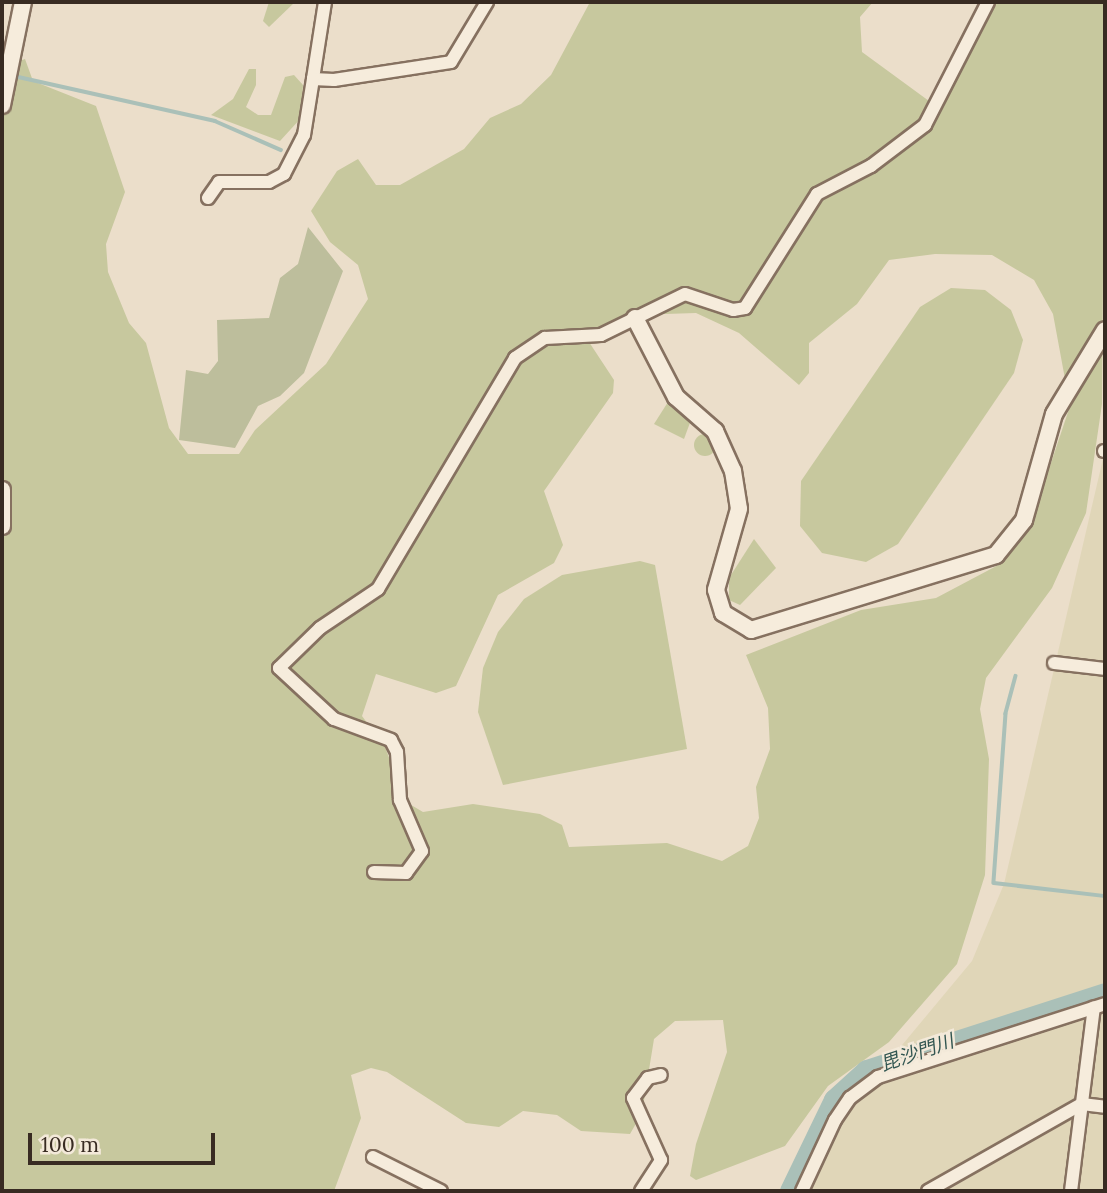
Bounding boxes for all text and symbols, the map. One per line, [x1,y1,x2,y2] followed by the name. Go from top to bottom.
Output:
[877,1030,957,1076] water label: 毘沙門川
[32,1120,219,1164] scale bar
[41,1131,99,1158] text: 100 m

